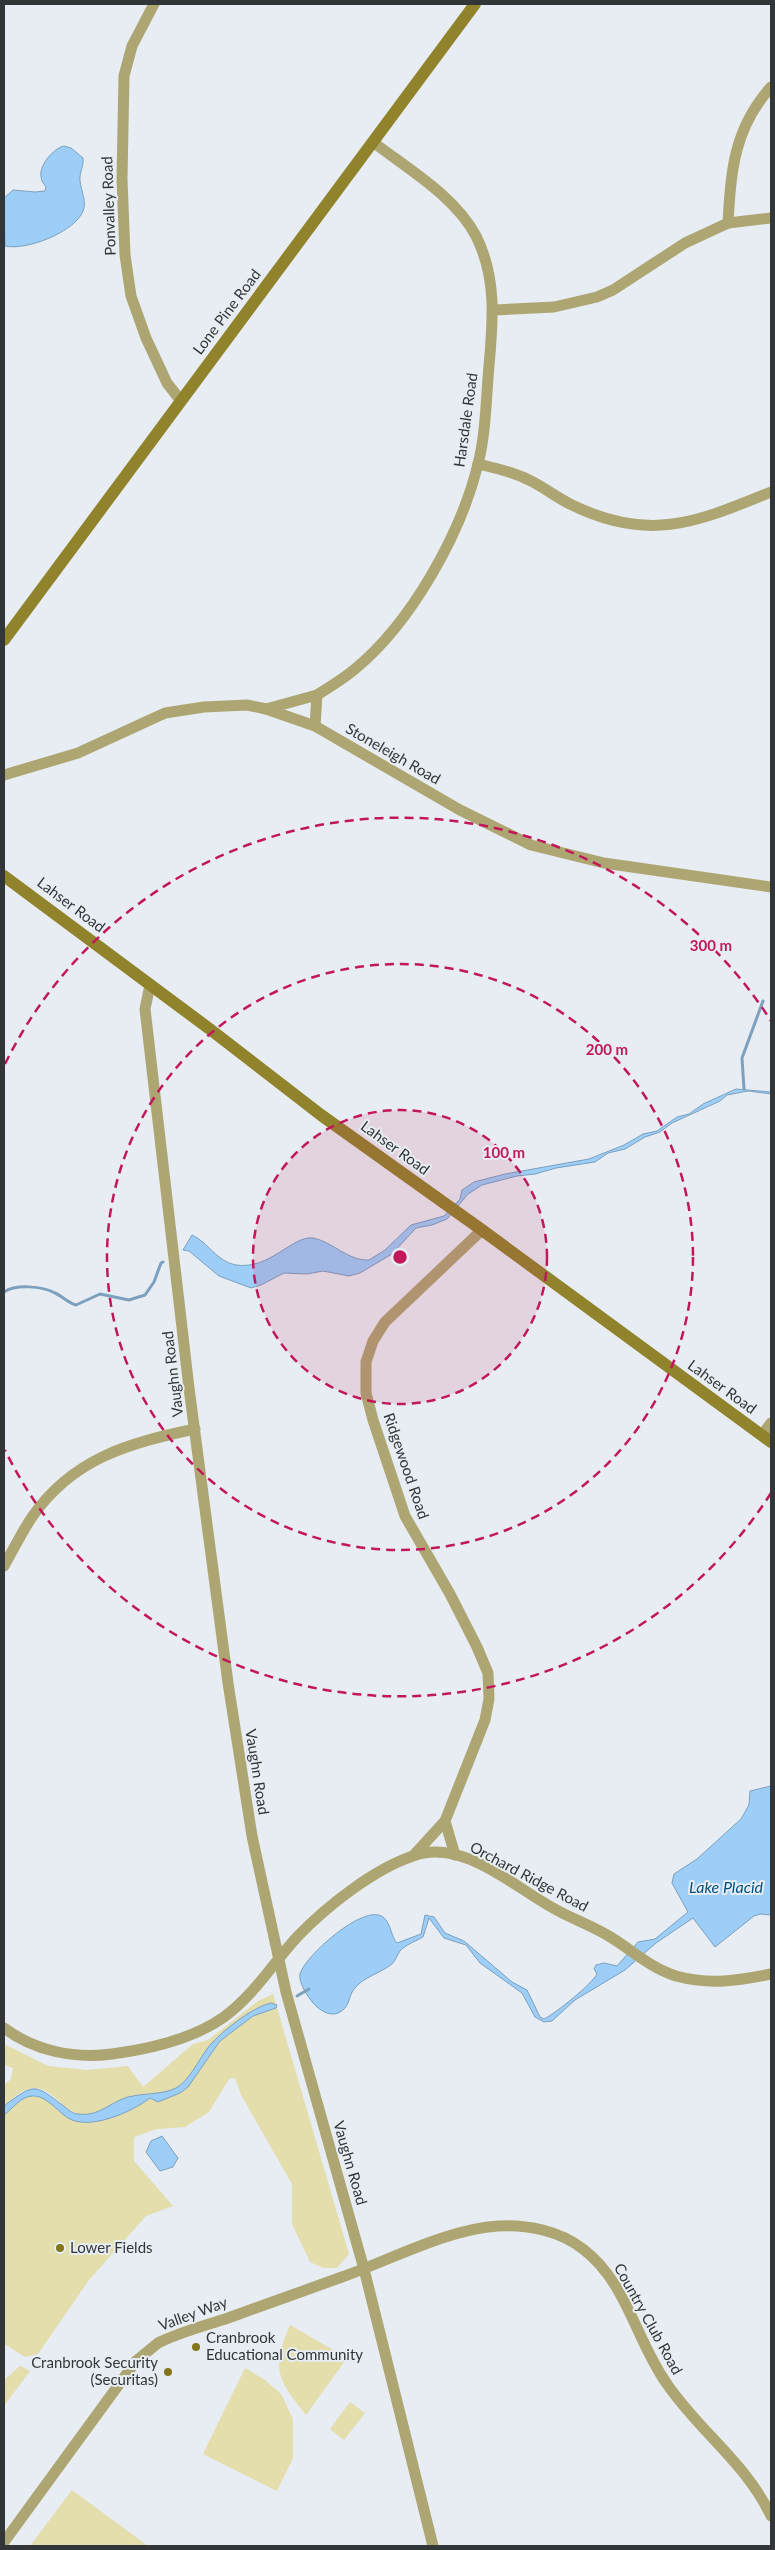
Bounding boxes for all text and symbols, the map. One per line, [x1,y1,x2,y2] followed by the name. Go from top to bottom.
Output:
[97,156,119,256] street label: Ponvalley Road
[188,265,264,357] street label: Lone Pine Road
[449,372,481,468] street label: Harsdale Road
[343,719,444,787] street label: Stoneleigh Road
[34,873,109,936] street label: Lahser Road
[690,936,732,954] text: 300 m
[586,1040,628,1058] text: 200 m
[358,1116,433,1178] street label: Lahser Road
[483,1143,525,1161] text: 100 m
[391,1248,409,1266] centre of rings
[158,1330,186,1418] street label: Vaughn Road
[685,1355,760,1417] street label: Lahser Road
[380,1410,434,1521] street label: Ridgewood Road
[242,1728,274,1816] street label: Vaughn Road
[467,1837,592,1915] street label: Orchard Ridge Road
[689,1877,764,1896] water label: Lake Placid
[330,2119,372,2207] street label: Vaughn Road
[70,2238,153,2256] place label: Lower Fields
[54,2242,66,2254] marker: Lower Fields
[611,2260,687,2377] street label: Country Club Road
[156,2292,230,2334] street label: Valley Way
[206,2328,363,2363] place label: Cranbrook Educational Community
[190,2341,202,2353] marker: Cranbrook Educational Community
[31,2353,158,2388] place label: Cranbrook Security (Securitas)
[162,2366,174,2378] marker: Cranbrook Security (Securitas)

